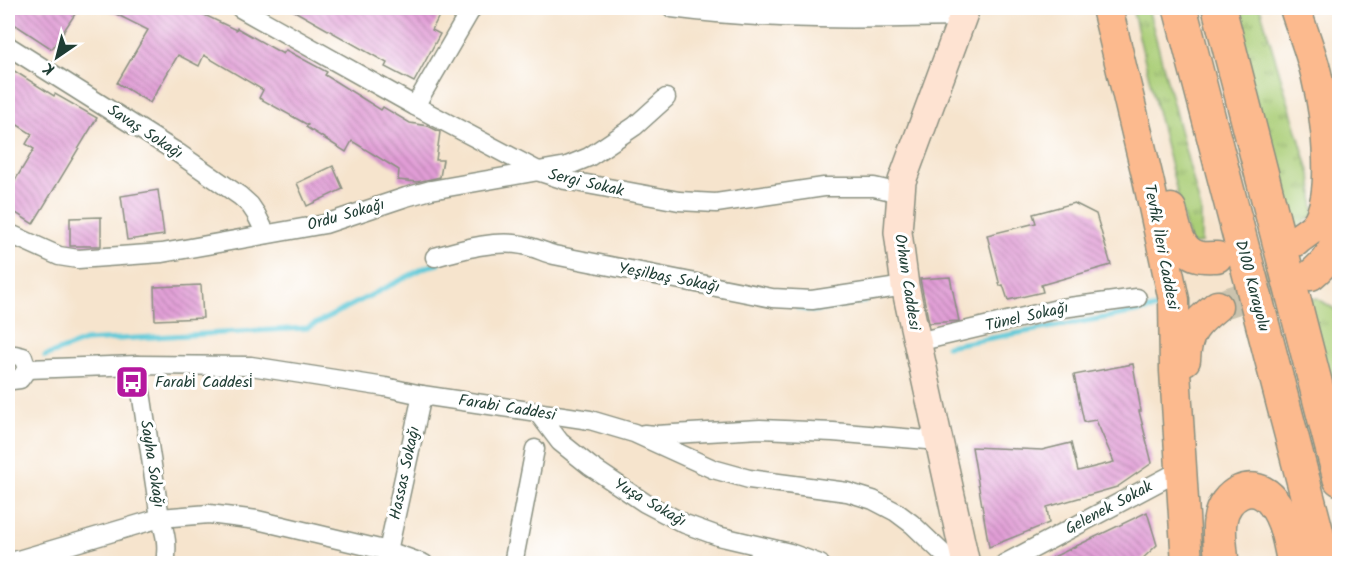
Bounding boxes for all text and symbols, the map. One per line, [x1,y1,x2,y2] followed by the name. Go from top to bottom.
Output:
[27,27,87,87] north arrow
[38,55,60,81] text: K
[102,98,188,166] street label: Savaş Sokağı
[546,162,627,204] street label: Sergi Sokak
[1137,182,1186,313] street label: Tevfik İleri Caddesi
[304,192,388,238] street label: Ordu Sokağı
[887,232,927,333] street label: Orhun Caddesi
[1228,237,1276,335] street label: D100 Karayolu
[616,256,722,300] street label: Yeşilbaş Sokağı
[983,295,1071,339] street label: Tünel Sokağı
[114,364,150,400] bus stop icon: Farabi̇ Caddesi̇
[155,370,253,395] place label: Farabi̇ Caddesi̇
[457,388,559,428] street label: Farabi Caddesi
[133,418,171,510] street label: Sayha Sokağı
[383,424,427,522] street label: Hassas Sokağı
[609,472,691,534] street label: Yuşa Sokağı
[1061,474,1158,542] street label: Gelenek Sokak

